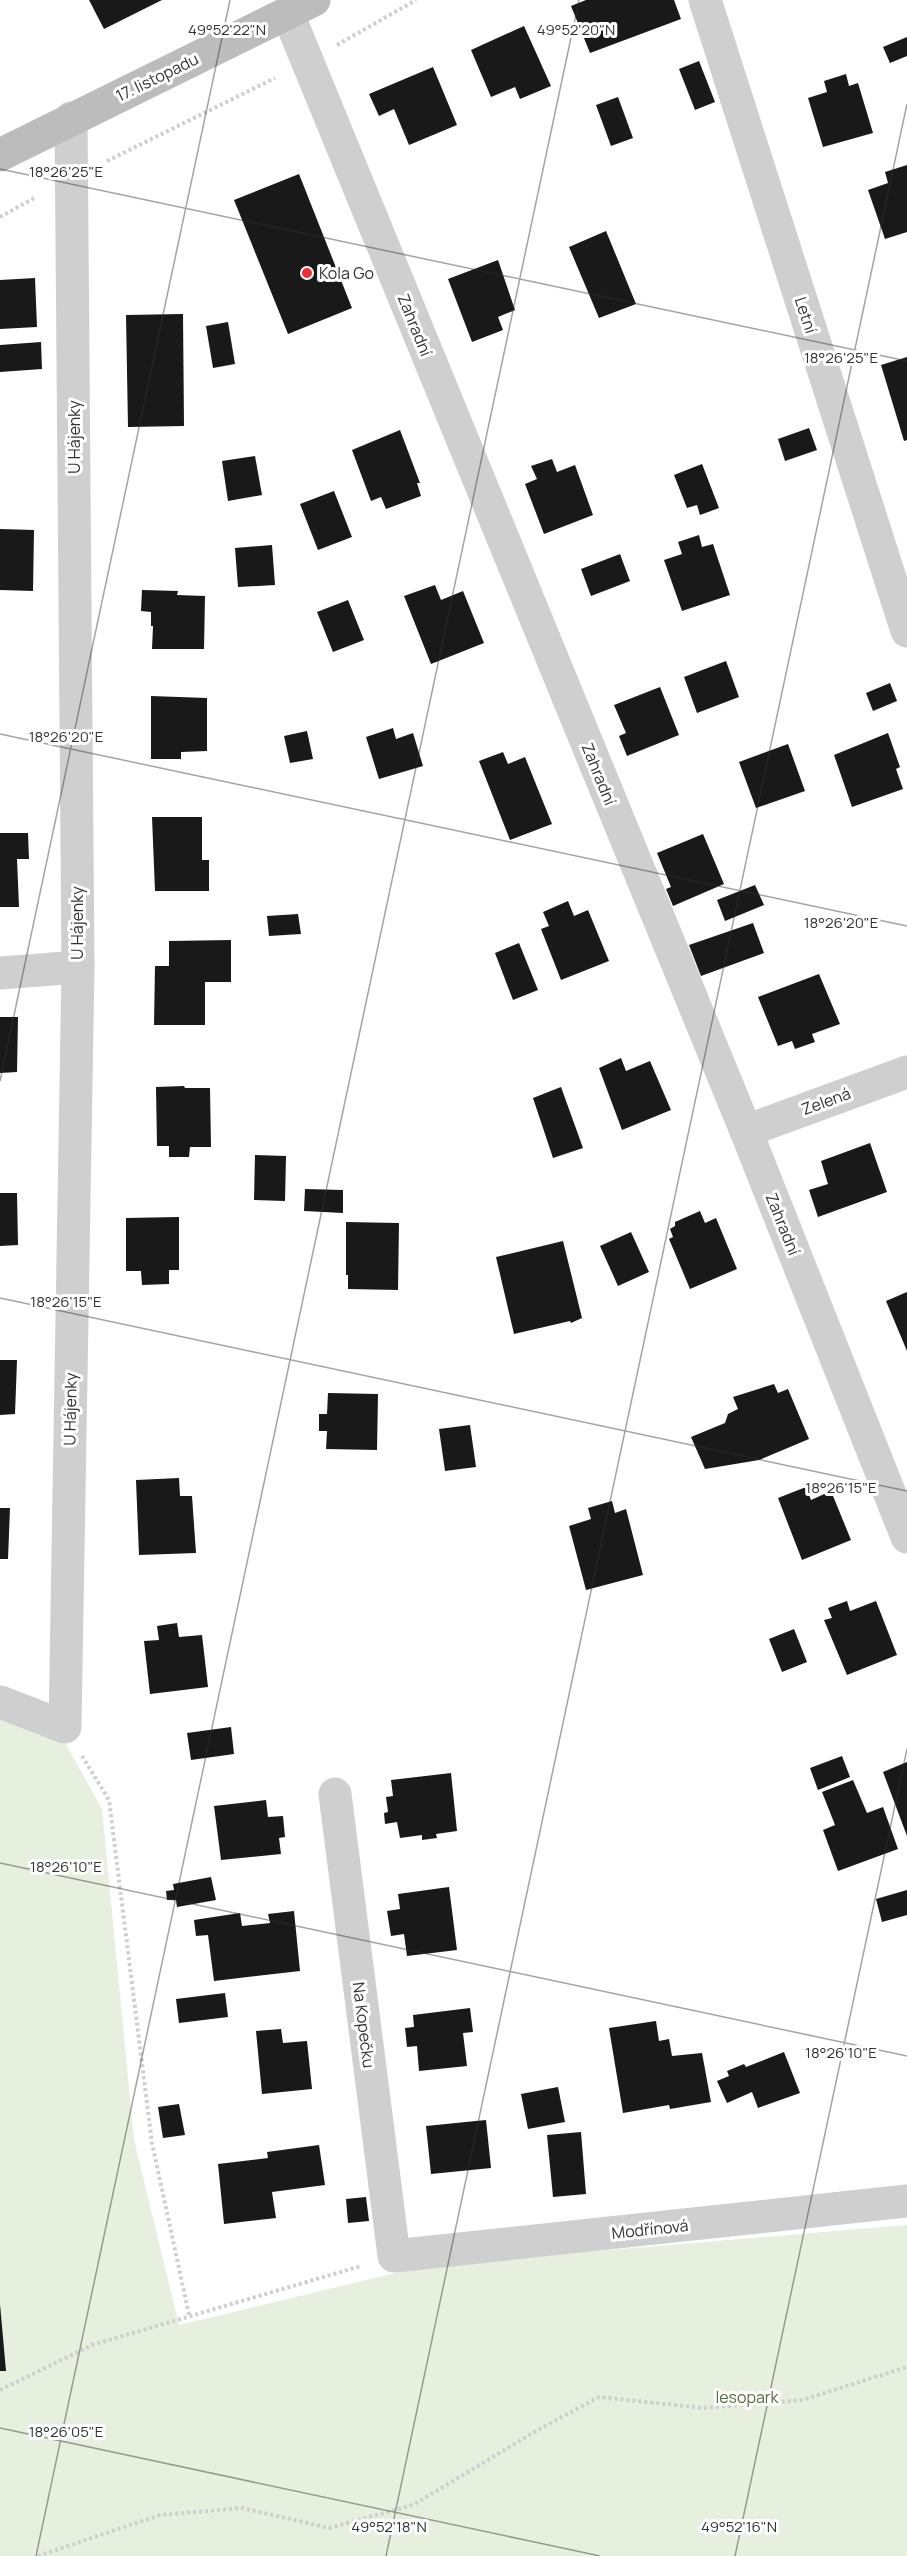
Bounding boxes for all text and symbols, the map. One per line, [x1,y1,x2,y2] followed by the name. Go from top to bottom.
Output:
[188,19,266,40] text: 49°52'22"N
[537,19,615,40] text: 49°52'20"N
[112,48,202,106] street label: 17. listopadu
[29,161,103,182] text: 18°26'25"E
[319,262,374,284] place label: Kola Go
[300,266,314,280] marker: Kola Go
[393,291,438,360] street label: Zahradní
[790,294,822,336] street label: Letní
[804,347,878,368] text: 18°26'25"E
[63,400,85,474] street label: U Hájenky
[29,726,103,747] text: 18°26'20"E
[577,740,622,809] street label: Zahradní
[66,886,88,960] street label: U Hájenky
[804,912,878,933] text: 18°26'20"E
[799,1082,853,1120] street label: Zelená
[761,1190,806,1259] street label: Zahradní
[30,1291,102,1312] text: 18°26'15"E
[58,1372,82,1446] street label: U Hájenky
[805,1477,877,1498] text: 18°26'15"E
[30,1856,102,1877] text: 18°26'10"E
[348,1981,380,2069] street label: Na Kopečku
[805,2042,877,2063] text: 18°26'10"E
[611,2214,689,2244] street label: Modřínová
[715,2386,780,2408] park label: lesopark
[29,2421,103,2442] text: 18°26'05"E
[351,2516,427,2537] text: 49°52'18"N
[701,2516,777,2537] text: 49°52'16"N

